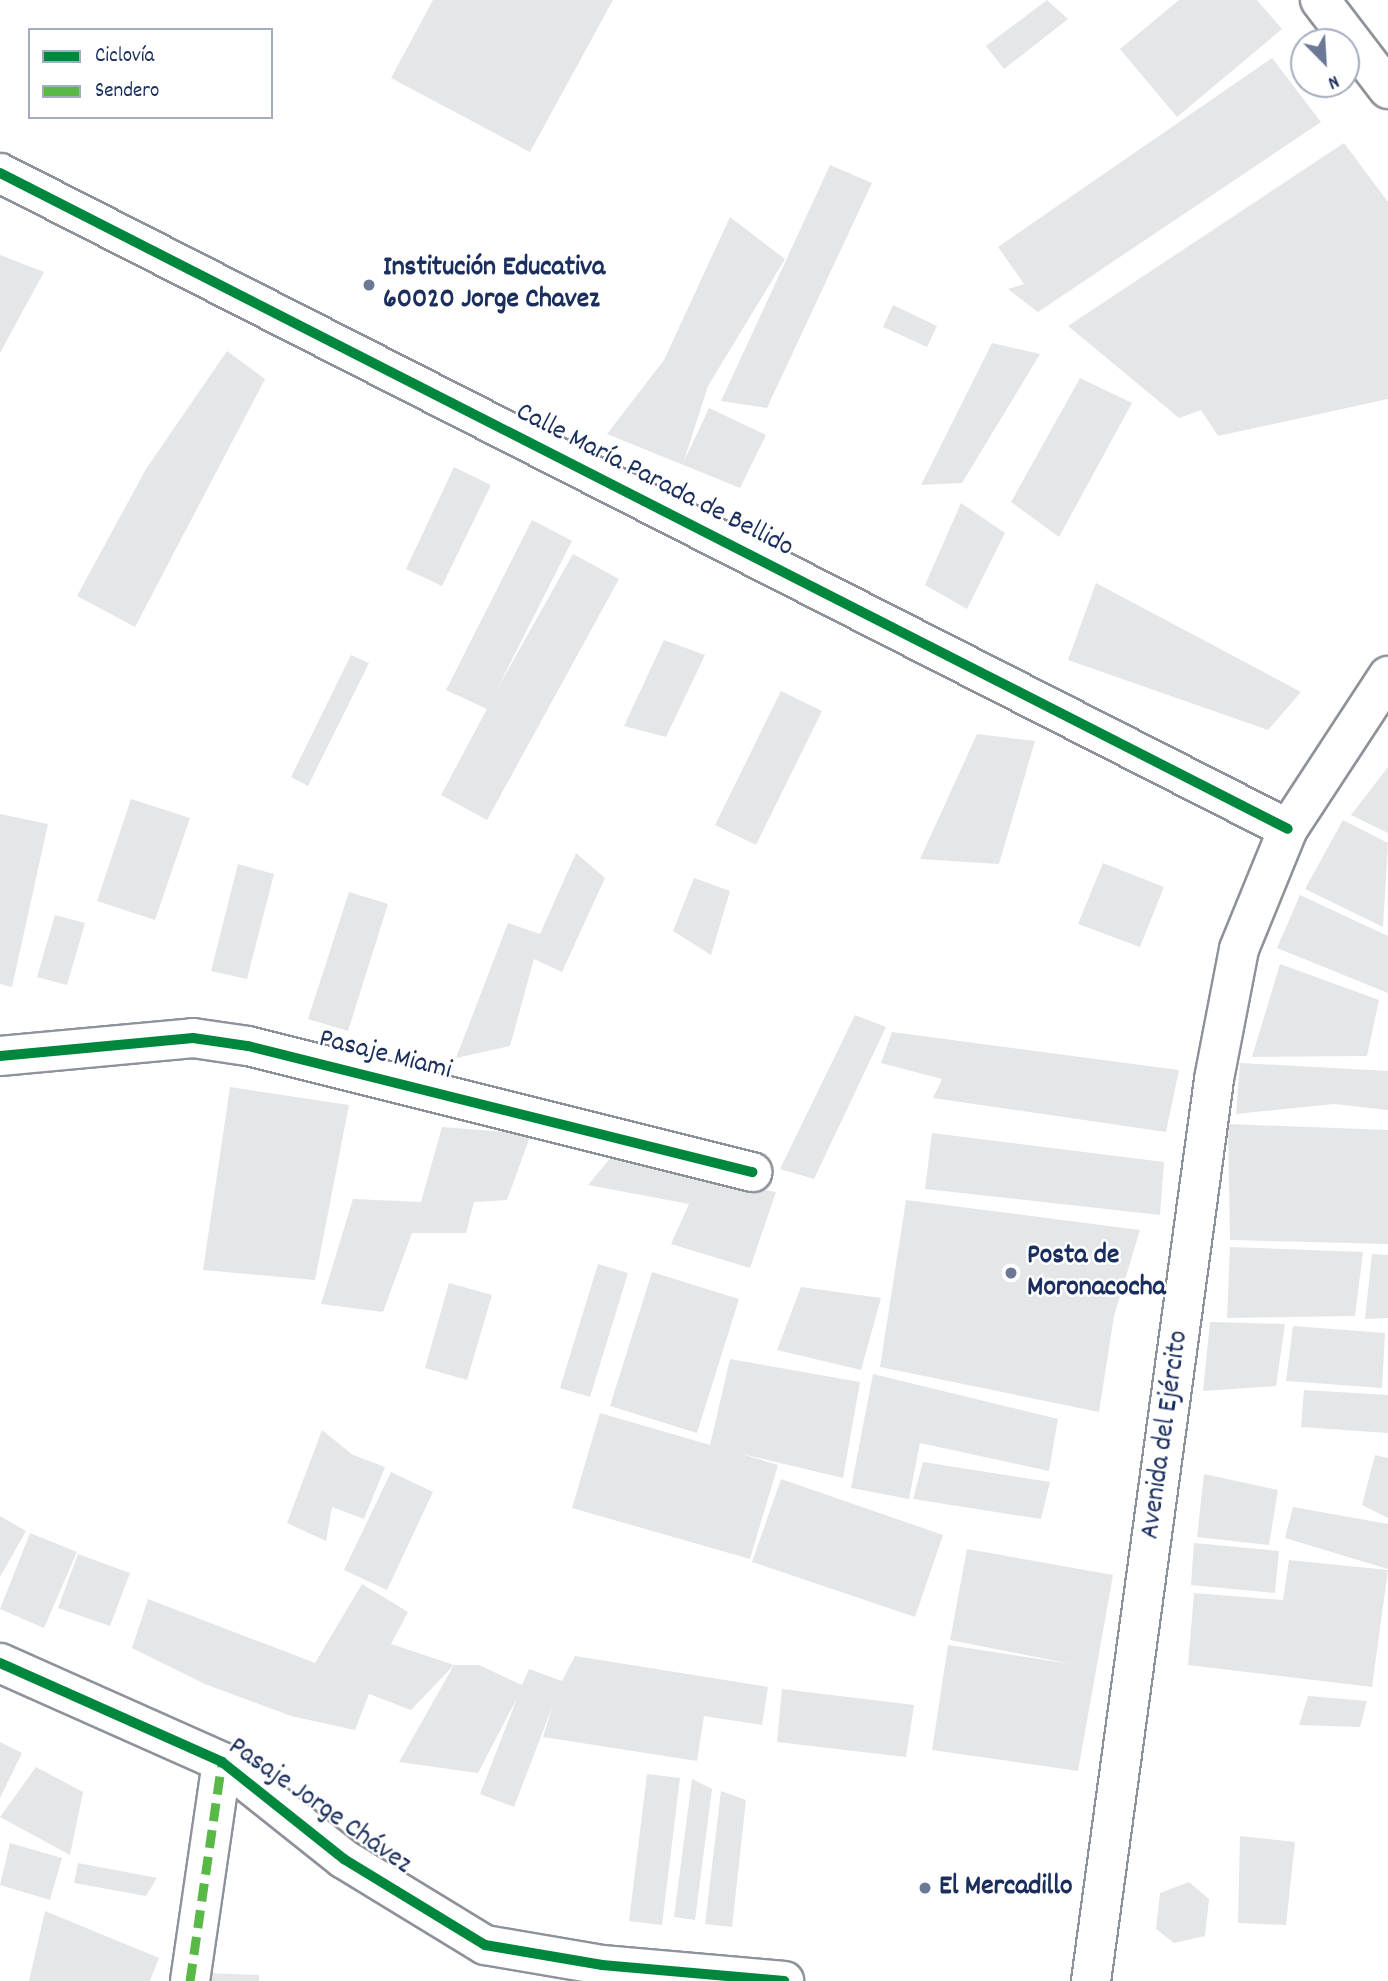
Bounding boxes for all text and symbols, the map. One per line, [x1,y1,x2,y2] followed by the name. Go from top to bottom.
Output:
[28,28,273,119] legend
[1290,28,1360,98] north arrow
[95,42,154,72] text: Ciclovía
[1323,67,1343,95] text: N
[95,77,159,107] text: Sendero
[383,252,605,318] place label: Institución Educativa 60020 Jorge Chavez
[361,277,377,293] marker: Institución Educativa 60020 Jorge Chavez
[510,396,798,566] street label: Calle María Parada de Bellido
[315,1023,455,1089] street label: Pasaje Miami
[1027,1240,1166,1306] place label: Posta de Moronacocha
[1001,1263,1021,1283] marker: Posta de Moronacocha
[1135,1329,1197,1541] street label: Avenida del Ejército
[221,1731,417,1883] street label: Pasaje Jorge Chávez
[939,1871,1072,1905] place label: El Mercadillo
[917,1880,933,1896] marker: El Mercadillo

